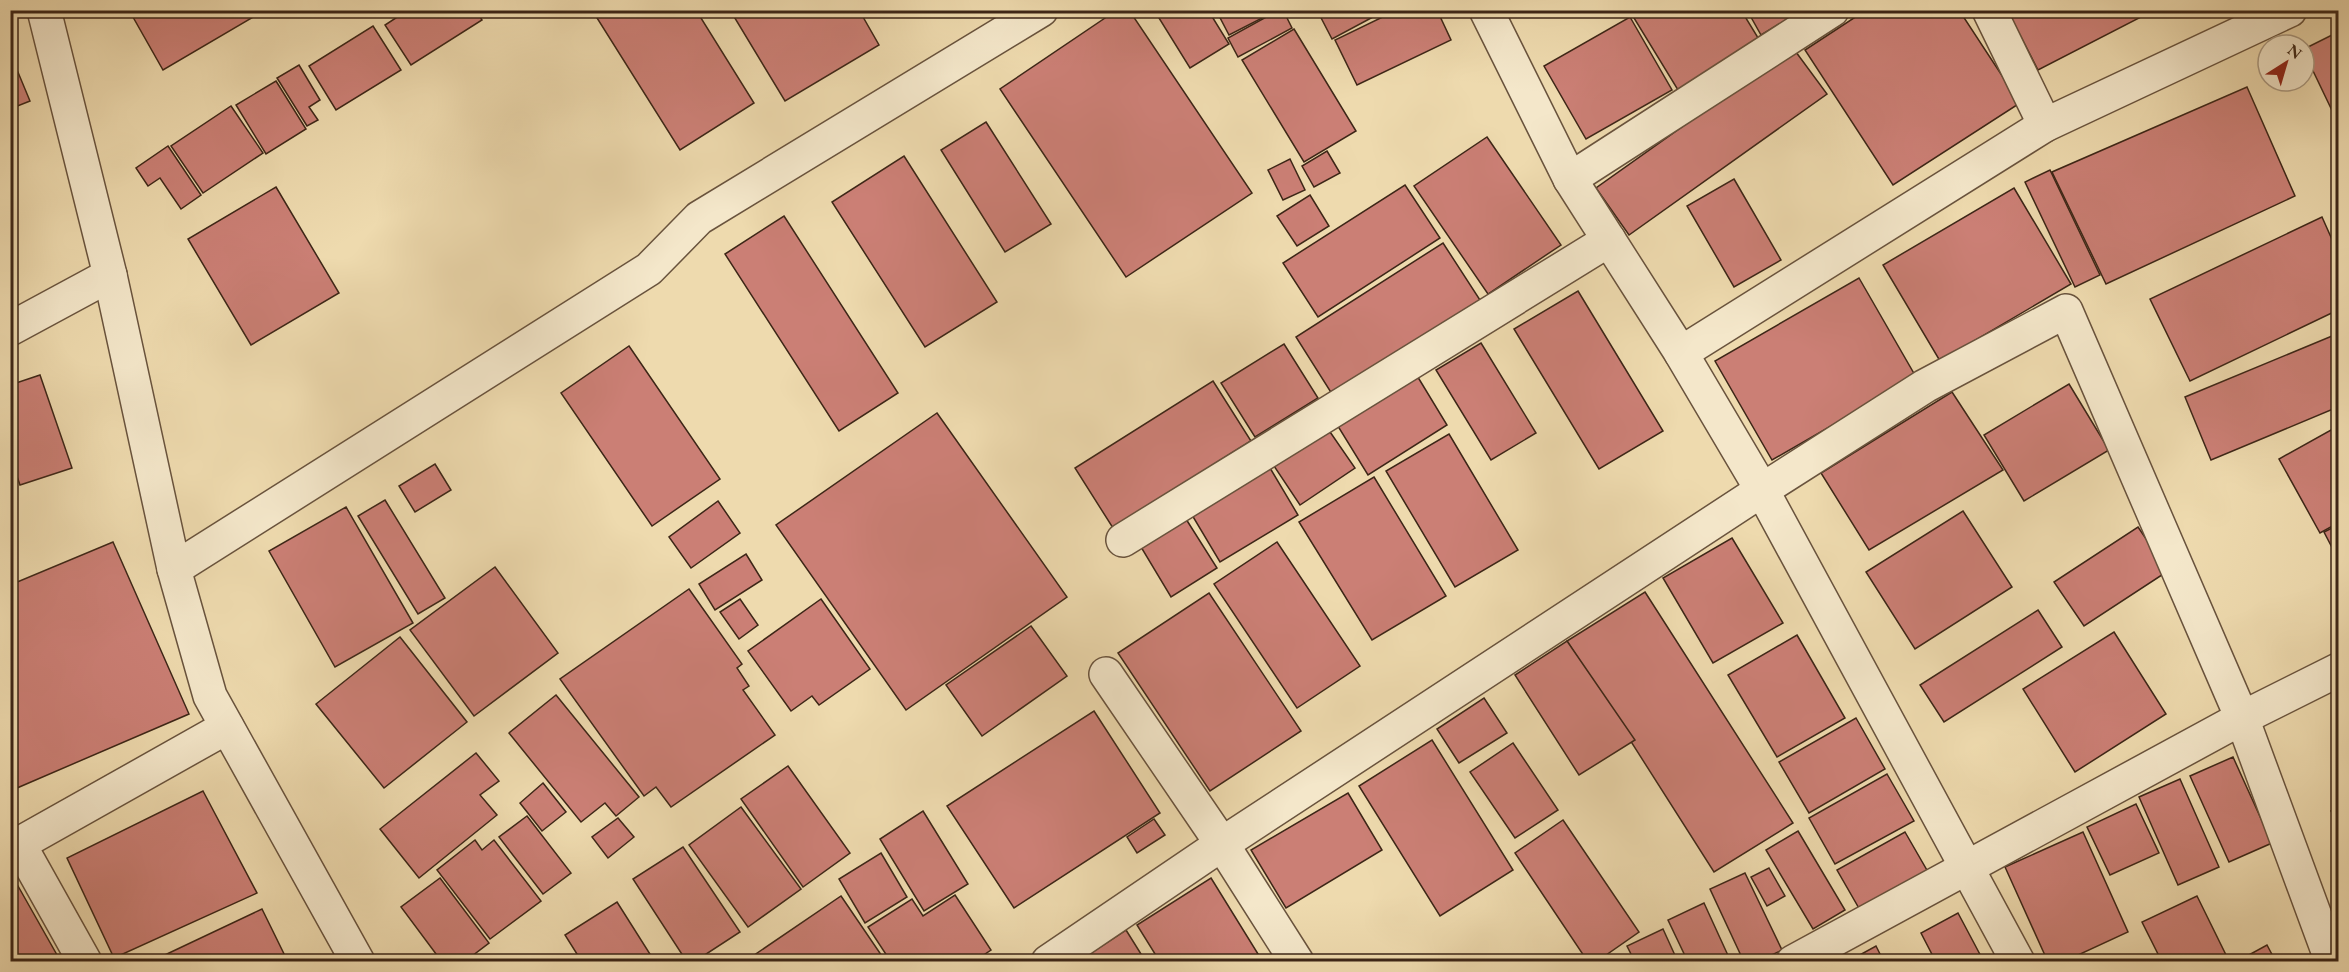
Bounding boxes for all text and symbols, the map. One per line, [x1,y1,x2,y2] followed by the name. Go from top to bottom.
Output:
[2256,33,2316,93] north arrow
[2283,39,2306,64] text: N

